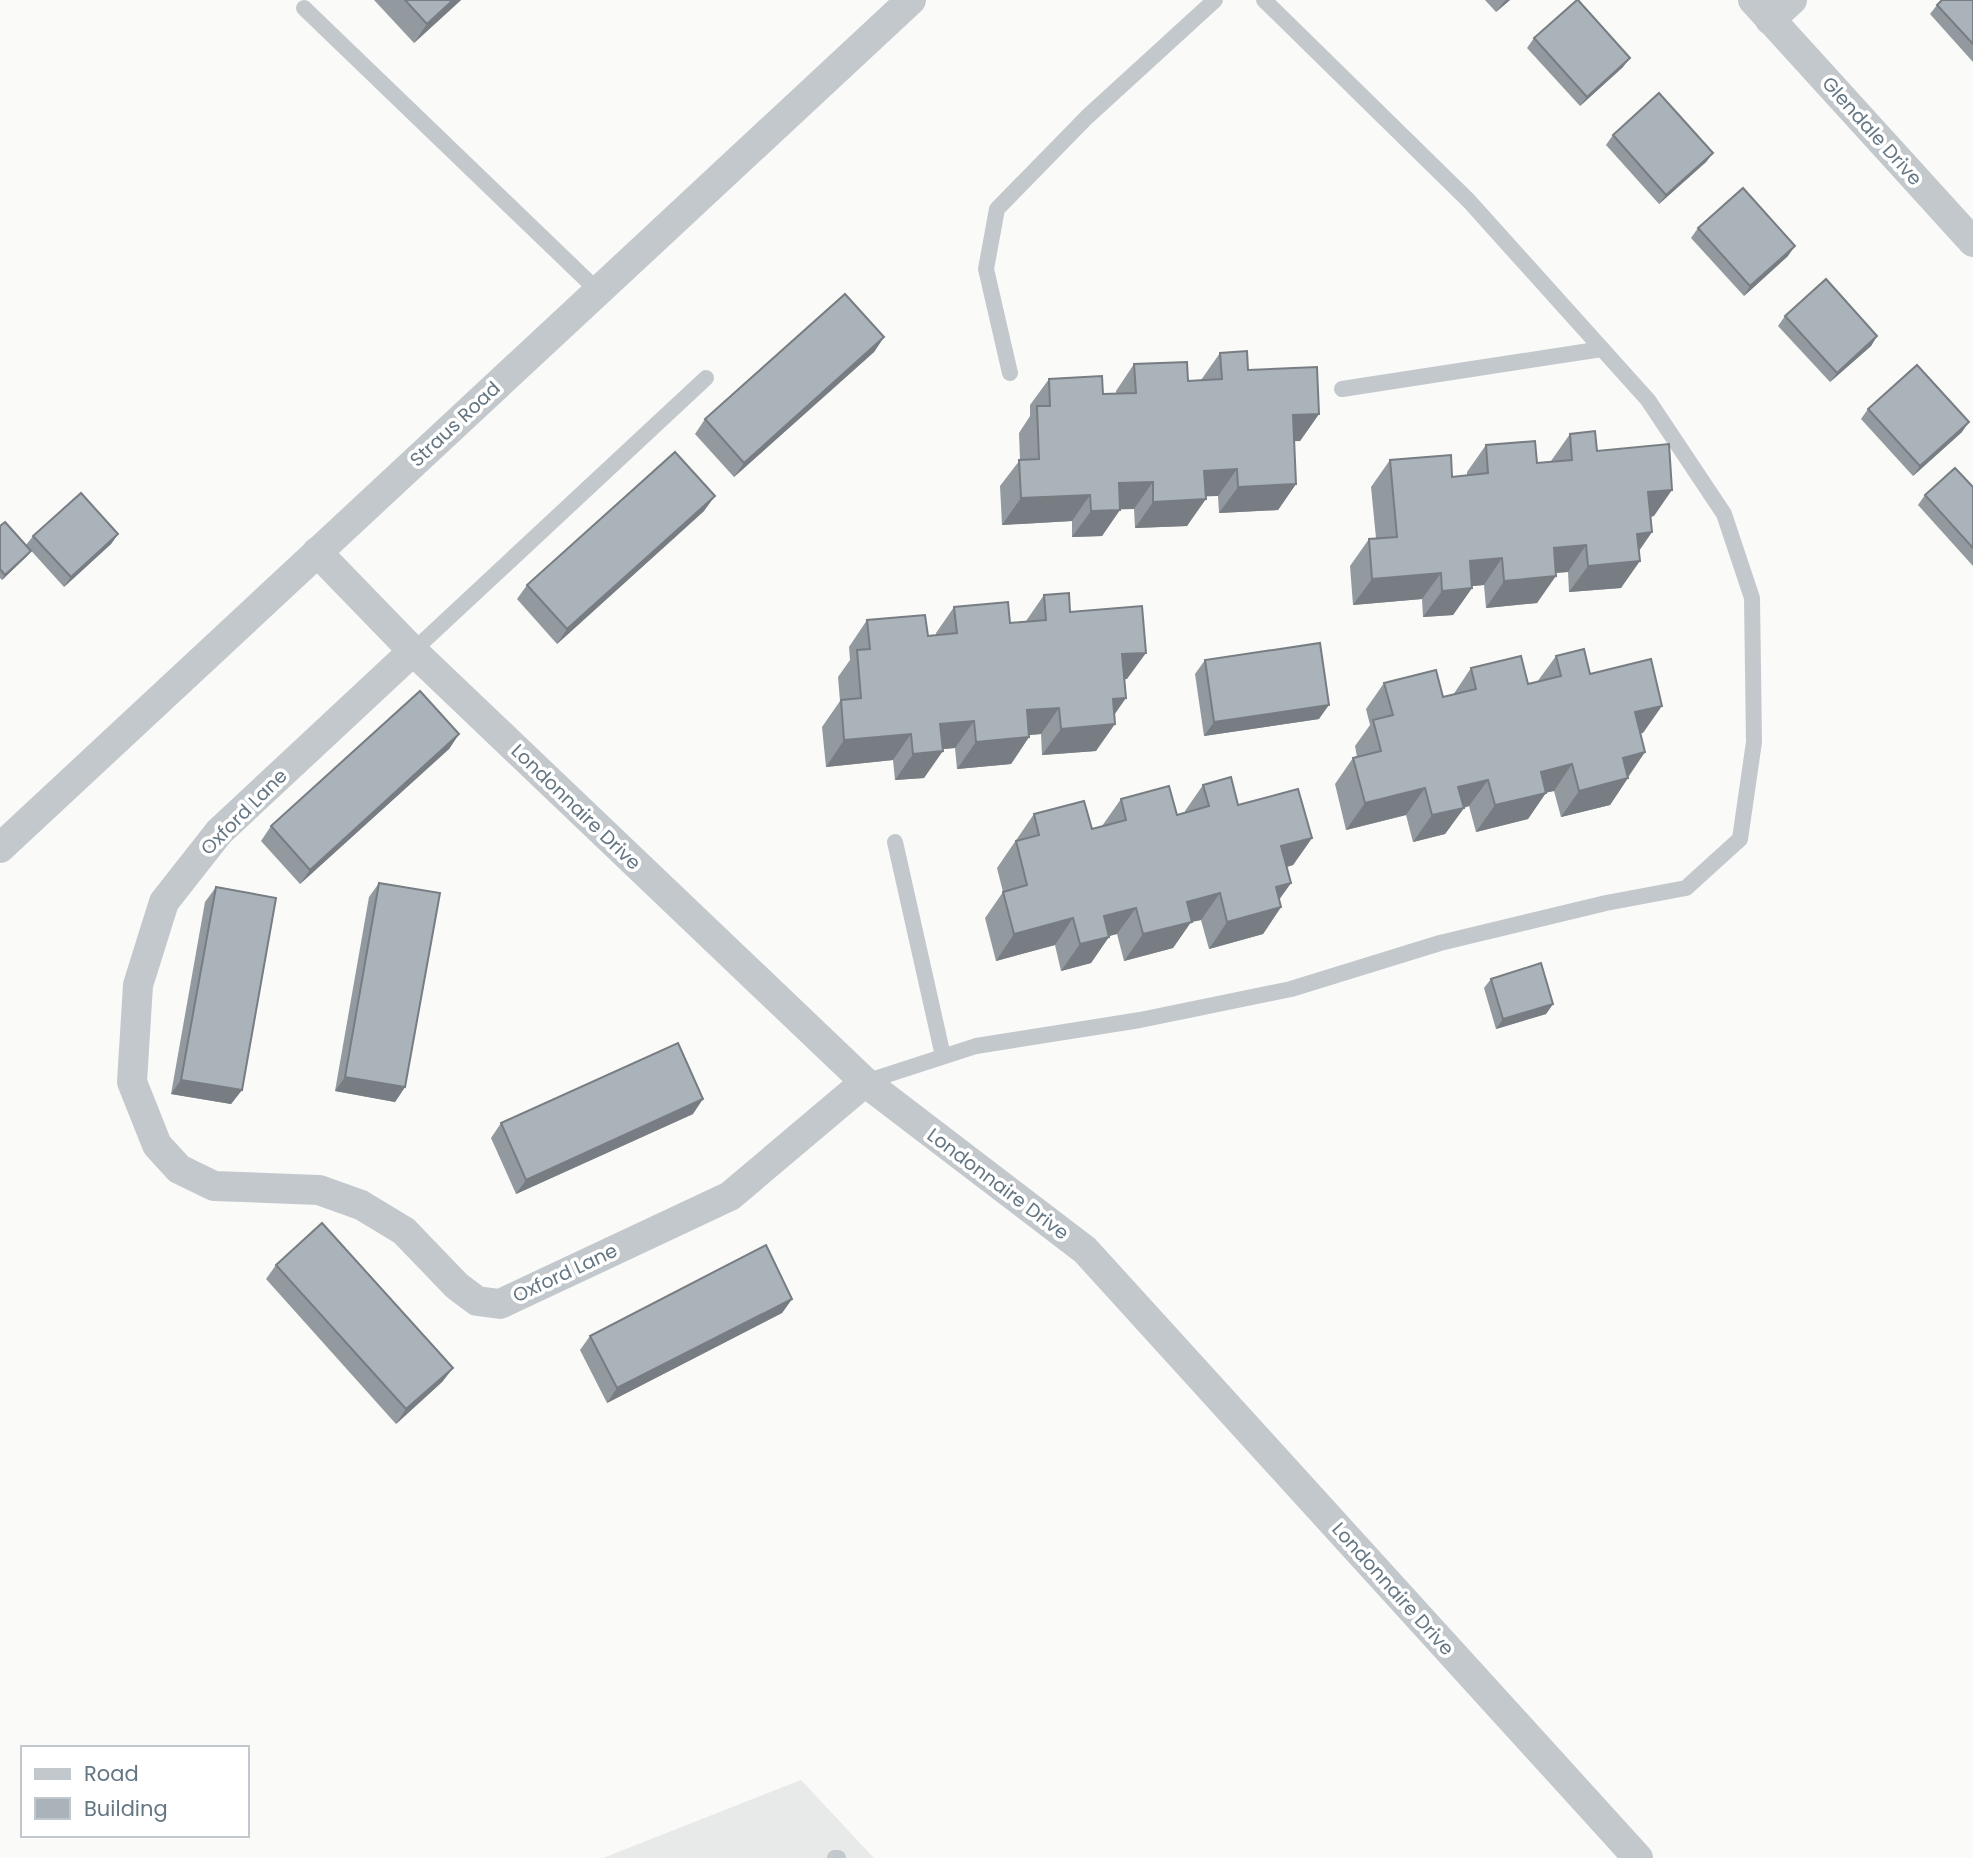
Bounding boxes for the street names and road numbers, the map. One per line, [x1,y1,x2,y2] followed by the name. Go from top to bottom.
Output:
[1816,71,1928,191] street label: Glendale Drive
[404,375,506,473] street label: Straus Road
[505,738,647,876] street label: Londonnaire Drive
[195,763,293,861] street label: Oxford Lane
[922,1122,1074,1246] street label: Londonnaire Drive
[508,1237,622,1309] street label: Oxford Lane
[1326,1516,1460,1662] street label: Londonnaire Drive

